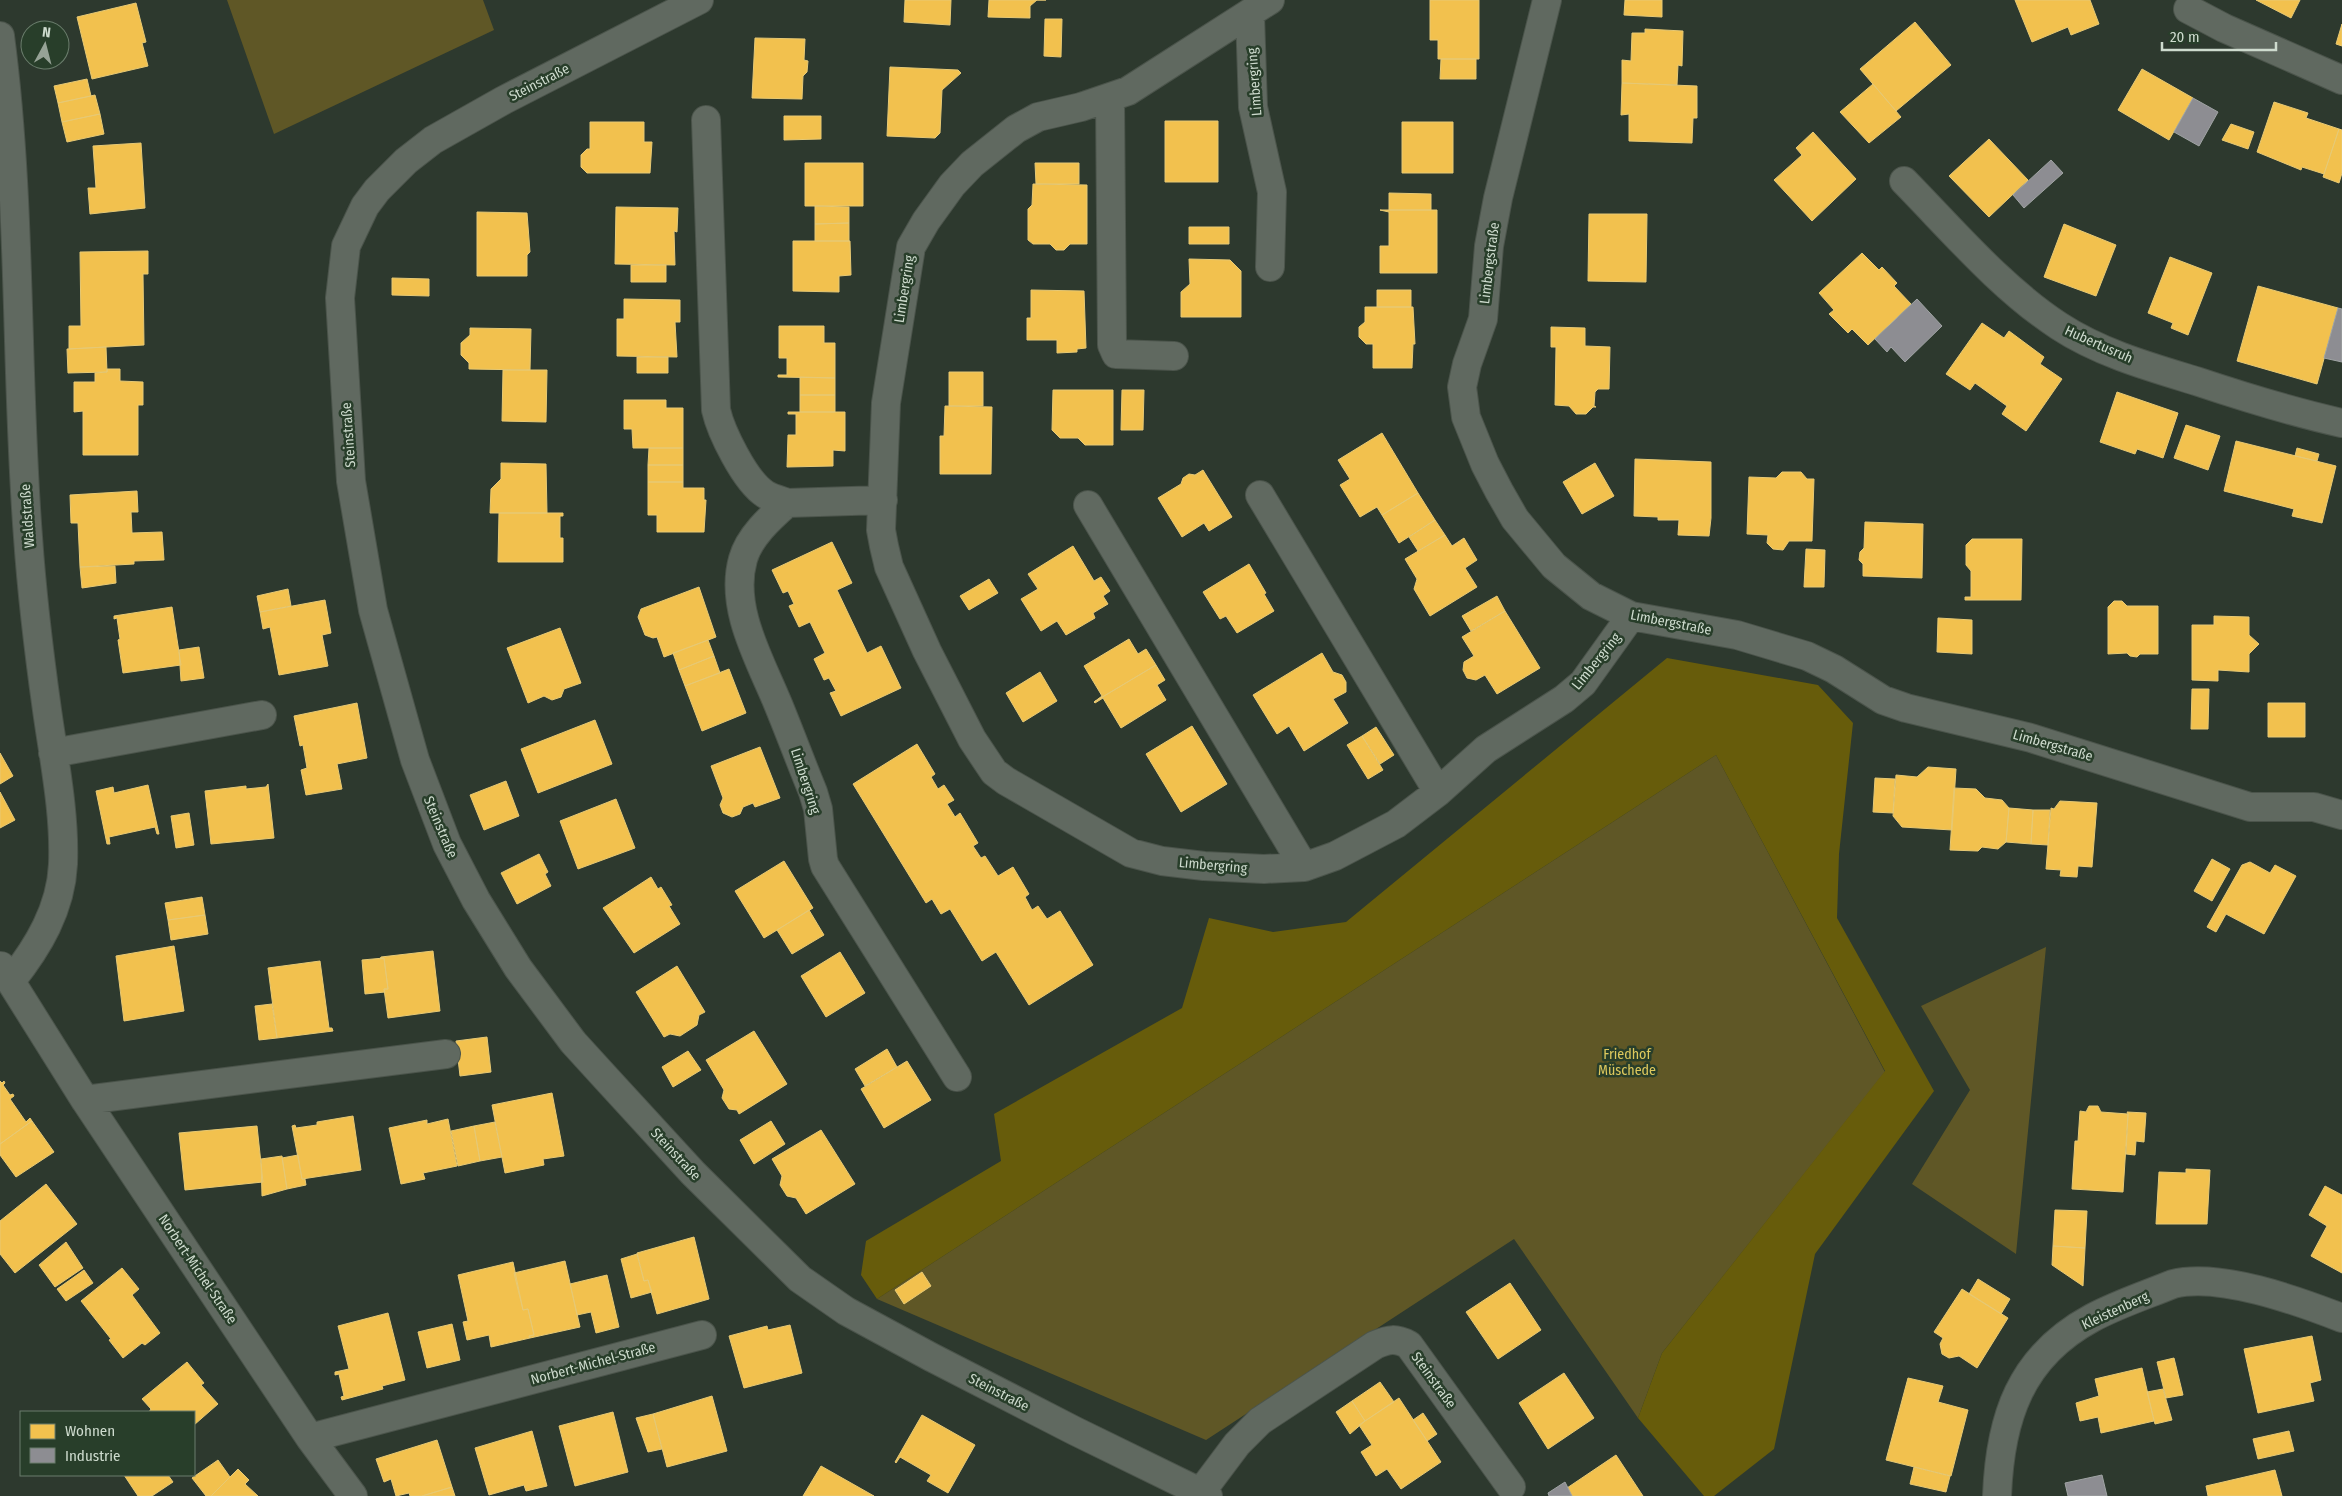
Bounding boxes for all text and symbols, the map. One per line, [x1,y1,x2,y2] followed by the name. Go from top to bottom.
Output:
[20,20,70,70] north arrow
[2162,20,2276,52] scale bar
[41,24,52,42] text: N
[2170,28,2200,46] text: 20 m
[1244,47,1265,117] street label: Limbergring
[506,60,572,105] street label: Steinstraße
[1476,221,1503,305] street label: Limbergstraße
[891,254,918,324] street label: Limbergring
[2062,322,2135,367] street label: Hubertusruh
[338,402,359,468] street label: Steinstraße
[17,483,38,549] street label: Waldstraße
[1629,606,1713,639] street label: Limbergstraße
[1568,629,1625,693] street label: Limbergring
[2011,726,2095,765] street label: Limbergstraße
[787,746,824,817] street label: Limbergring
[420,794,461,861] street label: Steinstraße
[1178,854,1248,877] street label: Limbergring
[1598,1046,1656,1079] park label: Friedhof Müschede
[647,1125,704,1184] street label: Steinstraße
[155,1211,241,1327] street label: Norbert-Michel-Straße
[2079,1287,2152,1333] street label: Kleistenberg
[529,1339,657,1388] street label: Norbert-Michel-Straße
[1407,1349,1460,1412] street label: Steinstraße
[966,1370,1032,1415] street label: Steinstraße
[20,1411,195,1476] legend
[65,1422,115,1440] text: Wohnen
[65,1447,120,1465] text: Industrie

